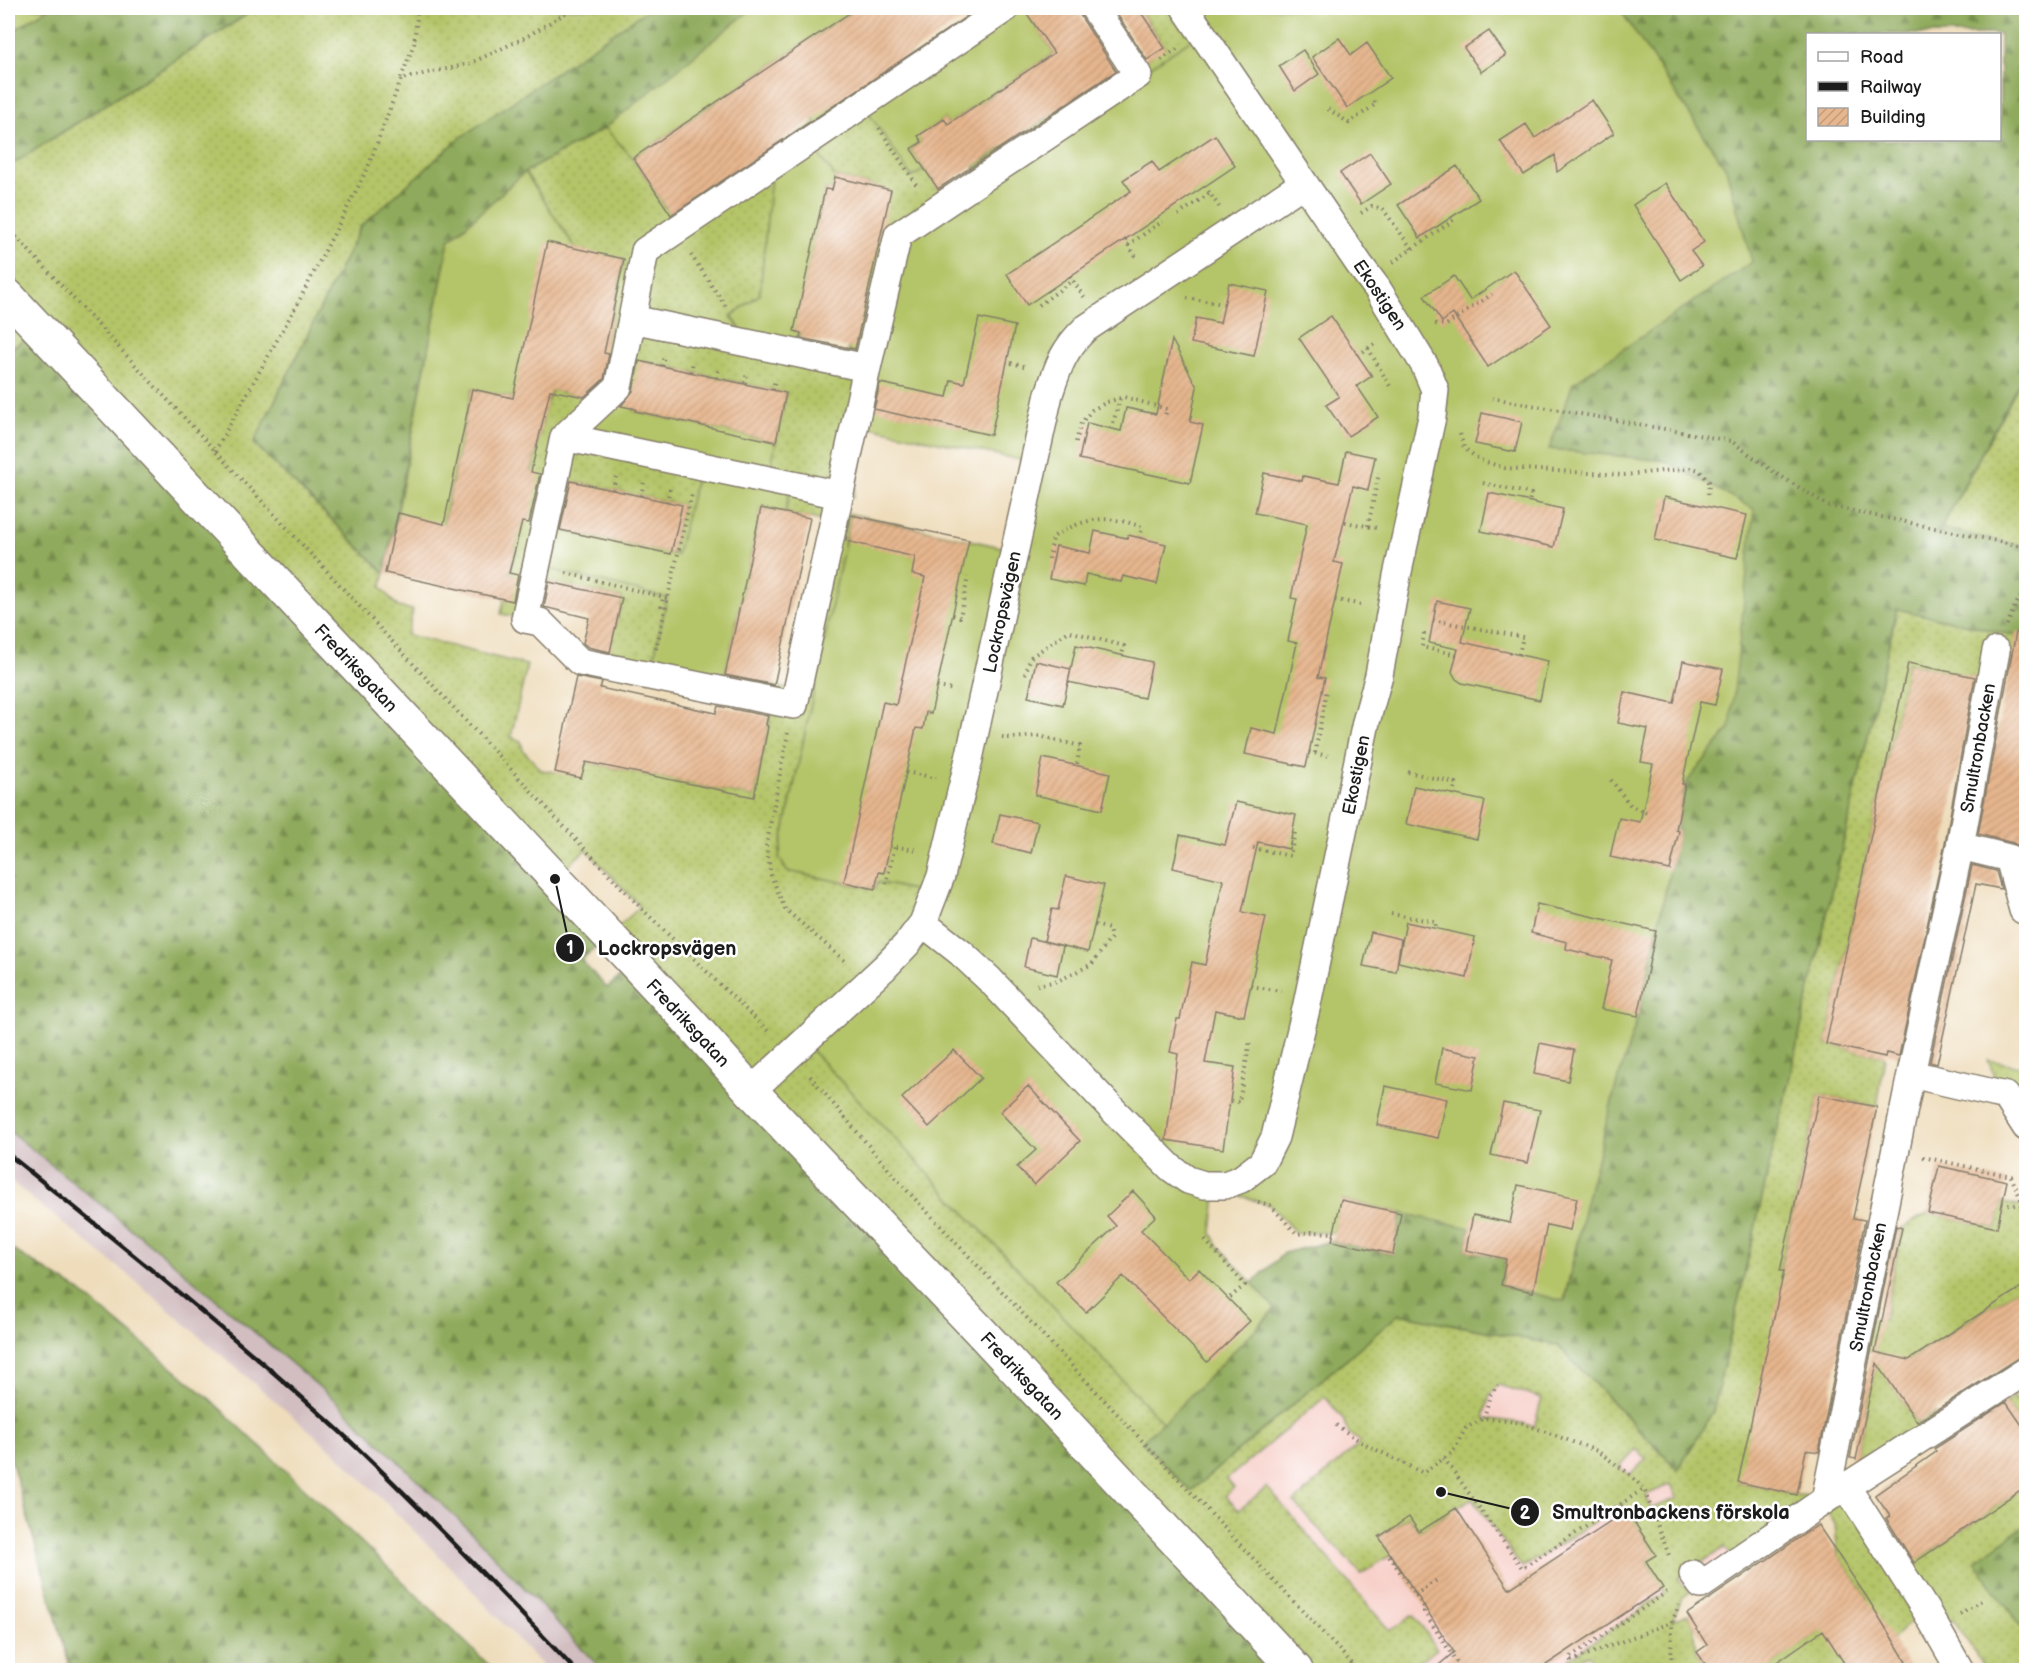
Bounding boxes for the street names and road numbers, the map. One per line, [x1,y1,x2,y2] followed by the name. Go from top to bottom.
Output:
[1348,256,1411,335] street label: Ekostigen
[979,549,1026,675] street label: Lockropsvägen
[310,620,402,717] street label: Fredriksgatan
[1957,682,2000,814] street label: Smultronbacken
[1339,734,1374,817] street label: Ekostigen
[642,975,734,1072] street label: Fredriksgatan
[1846,1221,1891,1353] street label: Smultronbacken
[976,1328,1068,1425] street label: Fredriksgatan

